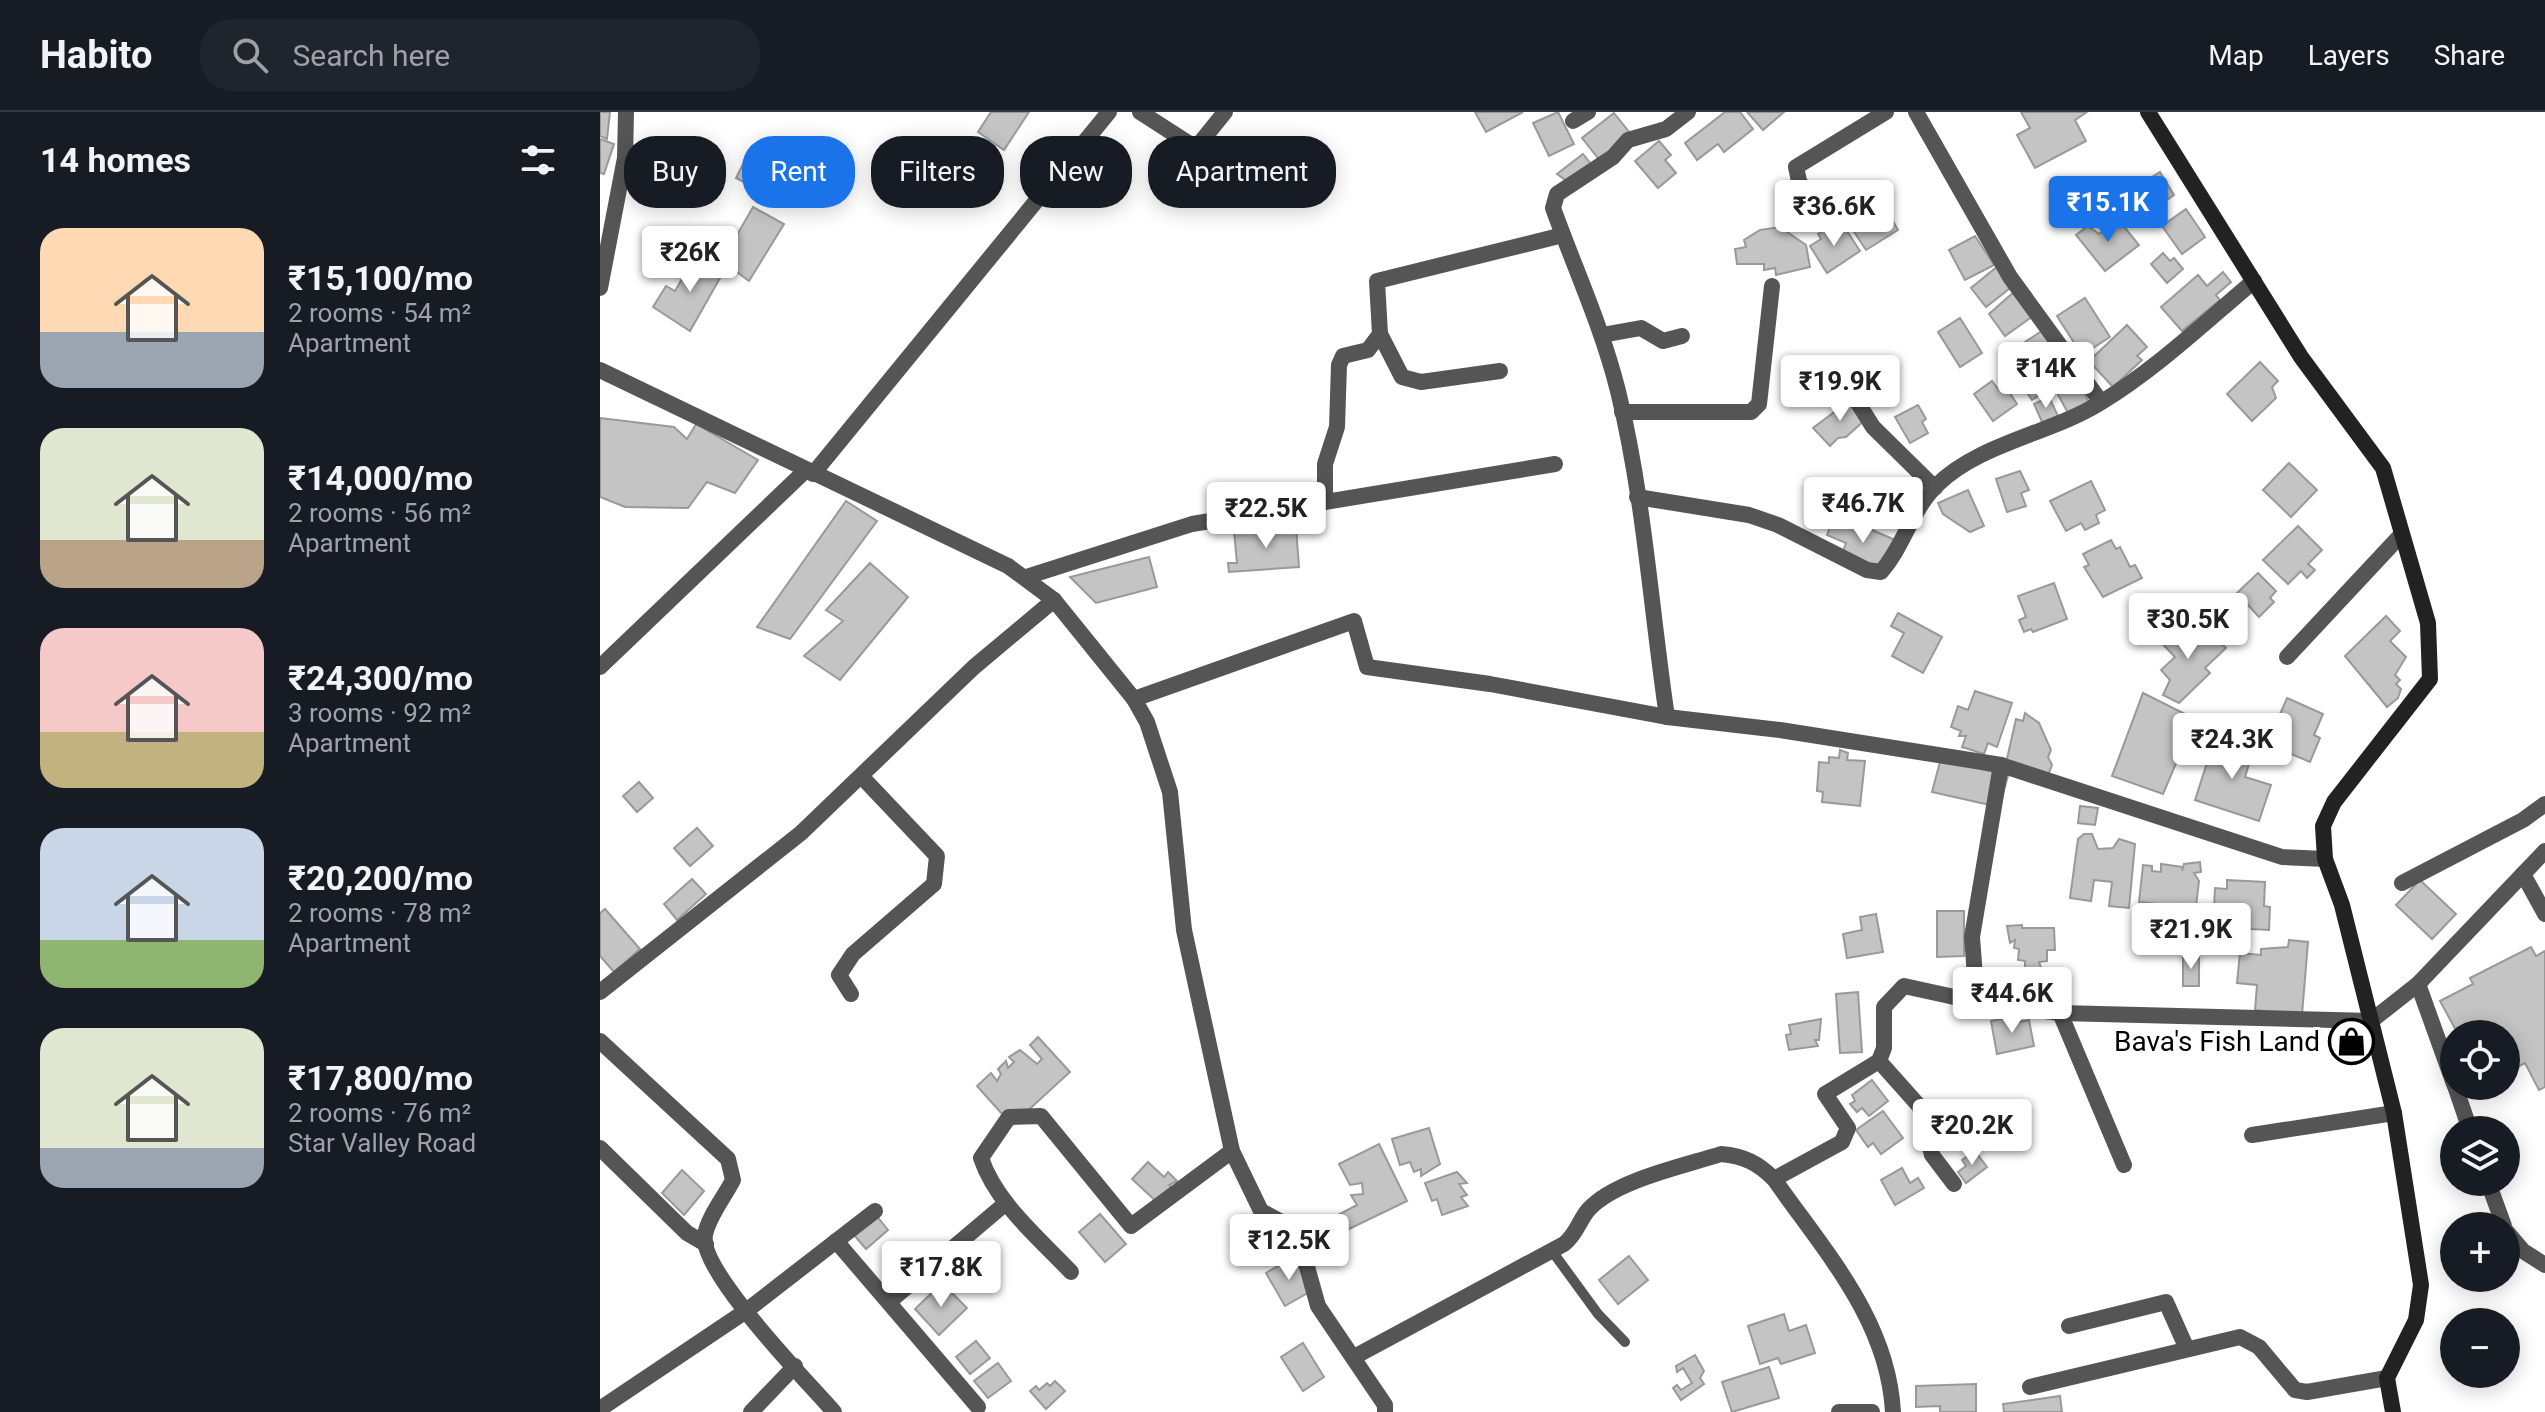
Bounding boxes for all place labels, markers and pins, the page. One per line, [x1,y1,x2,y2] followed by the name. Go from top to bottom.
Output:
[2043,176,2173,244] pin: ₹15.1K
[1769,180,1899,248] pin: ₹36.6K
[643,226,737,294] pin: ₹26K
[1999,342,2093,410] pin: ₹14K
[1775,355,1905,423] pin: ₹19.9K
[1798,477,1928,545] pin: ₹46.7K
[1201,482,1331,550] pin: ₹22.5K
[2123,593,2253,661] pin: ₹30.5K
[2167,713,2297,781] pin: ₹24.3K
[2126,903,2256,971] pin: ₹21.9K
[1947,967,2077,1035] pin: ₹44.6K
[2327,1017,2375,1065] shop icon: Bava's Fish Land
[2114,1025,2320,1058] place label: Bava's Fish Land
[1907,1099,2037,1167] pin: ₹20.2K
[1224,1214,1354,1282] pin: ₹12.5K
[876,1241,1006,1309] pin: ₹17.8K

